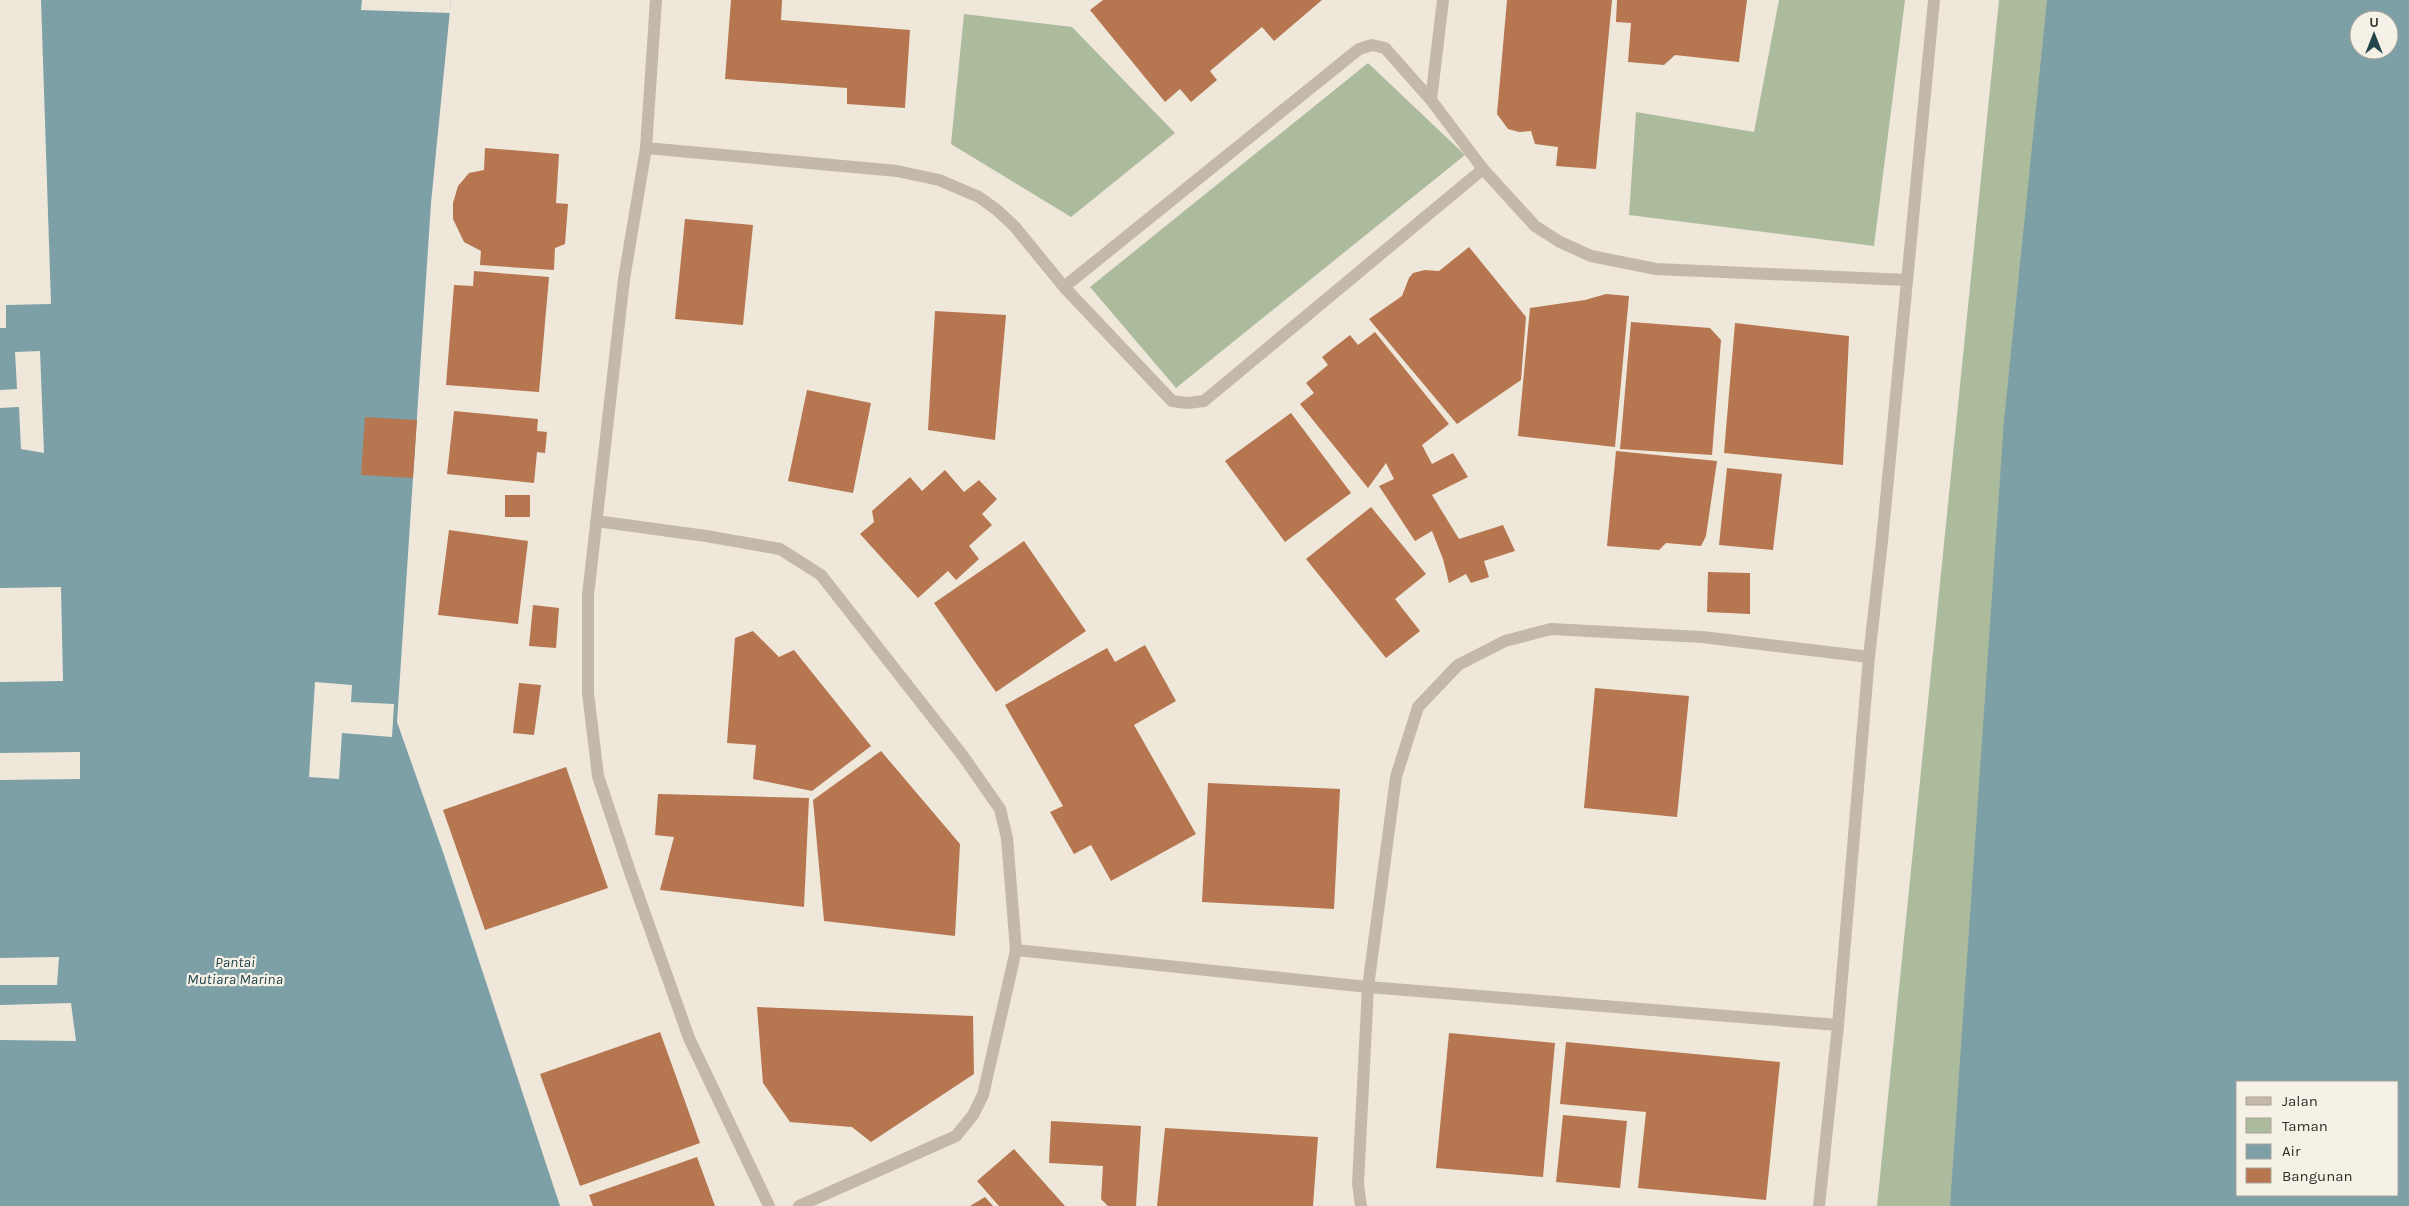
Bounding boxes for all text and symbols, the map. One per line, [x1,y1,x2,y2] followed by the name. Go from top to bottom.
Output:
[2349,10,2399,60] north arrow
[2369,14,2379,31] text: U
[187,953,283,988] water label: Pantai Mutiara Marina
[2236,1081,2399,1196] legend
[2282,1092,2318,1110] text: Jalan
[2282,1117,2328,1135] text: Taman
[2282,1142,2301,1160] text: Air
[2282,1167,2353,1185] text: Bangunan

